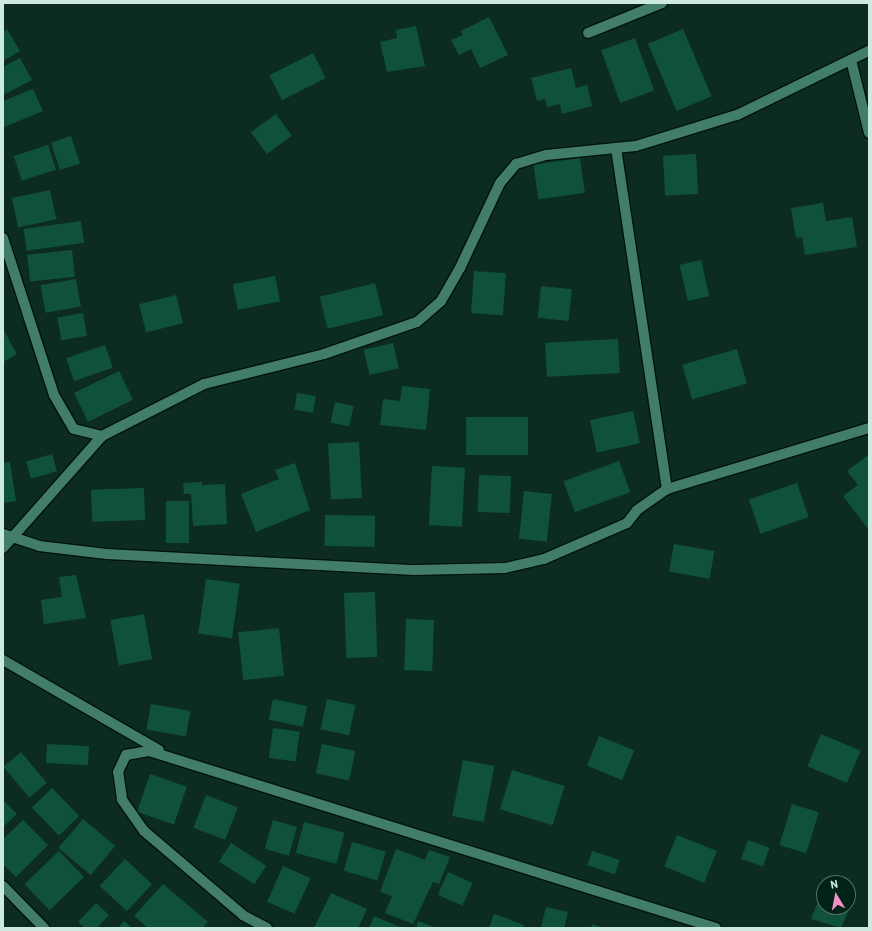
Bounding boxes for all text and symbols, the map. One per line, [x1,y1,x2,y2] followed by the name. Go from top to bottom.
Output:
[816,875,856,915] north arrow
[829,877,839,891] text: N

